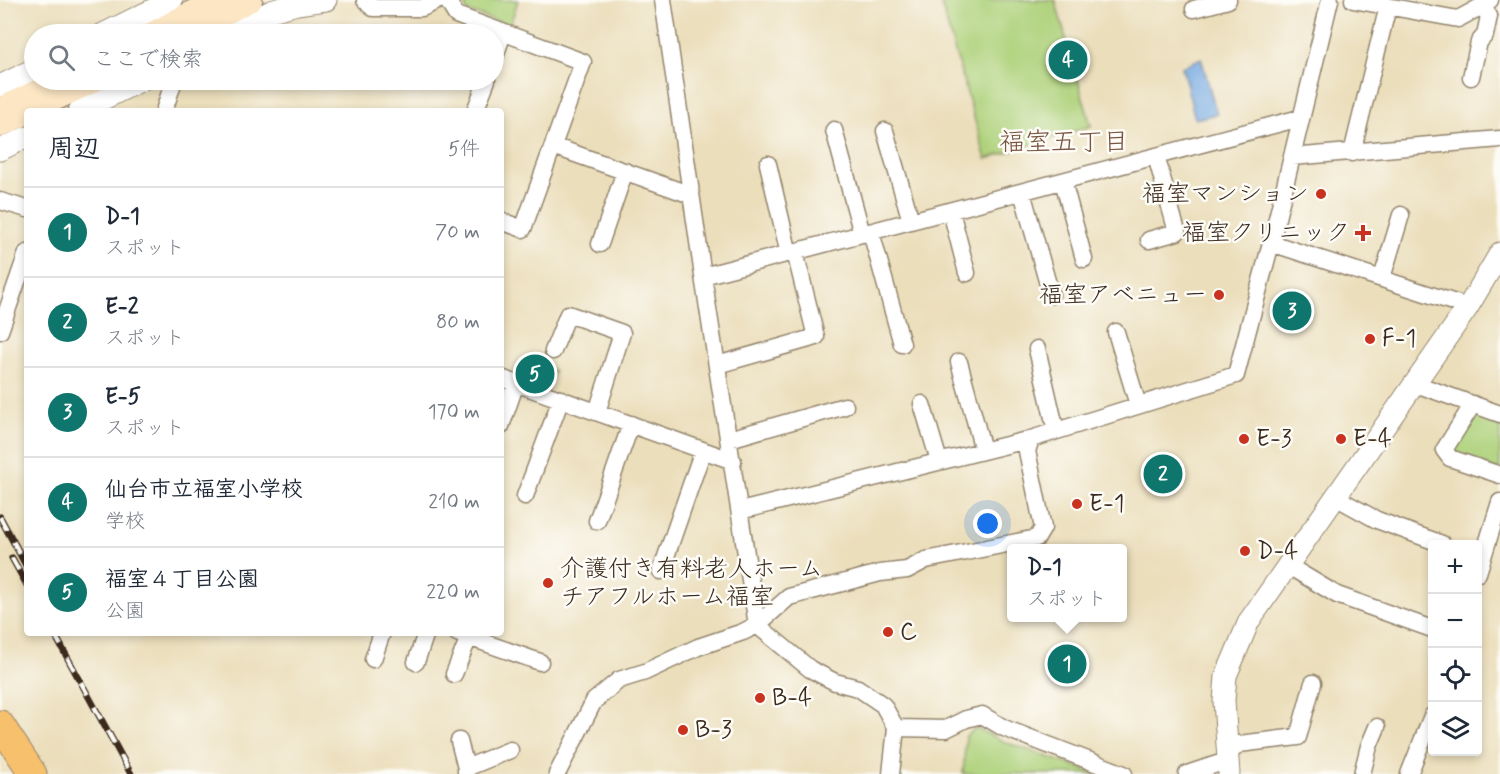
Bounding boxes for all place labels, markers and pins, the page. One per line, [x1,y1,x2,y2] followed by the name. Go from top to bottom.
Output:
[1048,38,1088,82] pin: 4
[1142,179,1309,210] place label: 福室マンション
[1314,187,1328,201] marker: 福室マンション
[1182,218,1350,249] place label: 福室クリニック
[1354,224,1372,242] marker: 福室クリニック
[1039,280,1207,311] place label: 福室アベニュー
[1212,288,1226,302] marker: 福室アベニュー
[1272,288,1312,334] pin: 3
[1382,324,1416,355] place label: F-1
[1363,332,1377,346] marker: F-1
[516,352,554,397] pin: 5
[1256,424,1292,455] place label: E-3
[1353,424,1392,455] place label: E-4
[1237,432,1251,446] marker: E-3
[1334,432,1348,446] marker: E-4
[1144,452,1182,496] pin: 2
[1089,489,1125,520] place label: E-1
[1070,497,1084,511] marker: E-1
[1257,536,1298,567] place label: D-4
[1238,544,1252,558] marker: D-4
[560,554,823,613] place label: 介護付き有料老人ホーム チアフルホーム福室
[541,576,555,590] marker: 介護付き有料老人ホーム チアフルホーム福室
[900,617,917,648] place label: C
[881,625,895,639] marker: C
[1048,642,1086,686] pin: 1
[772,683,812,714] place label: B-4
[753,691,767,705] marker: B-4
[695,715,732,746] place label: B-3
[676,723,690,737] marker: B-3

